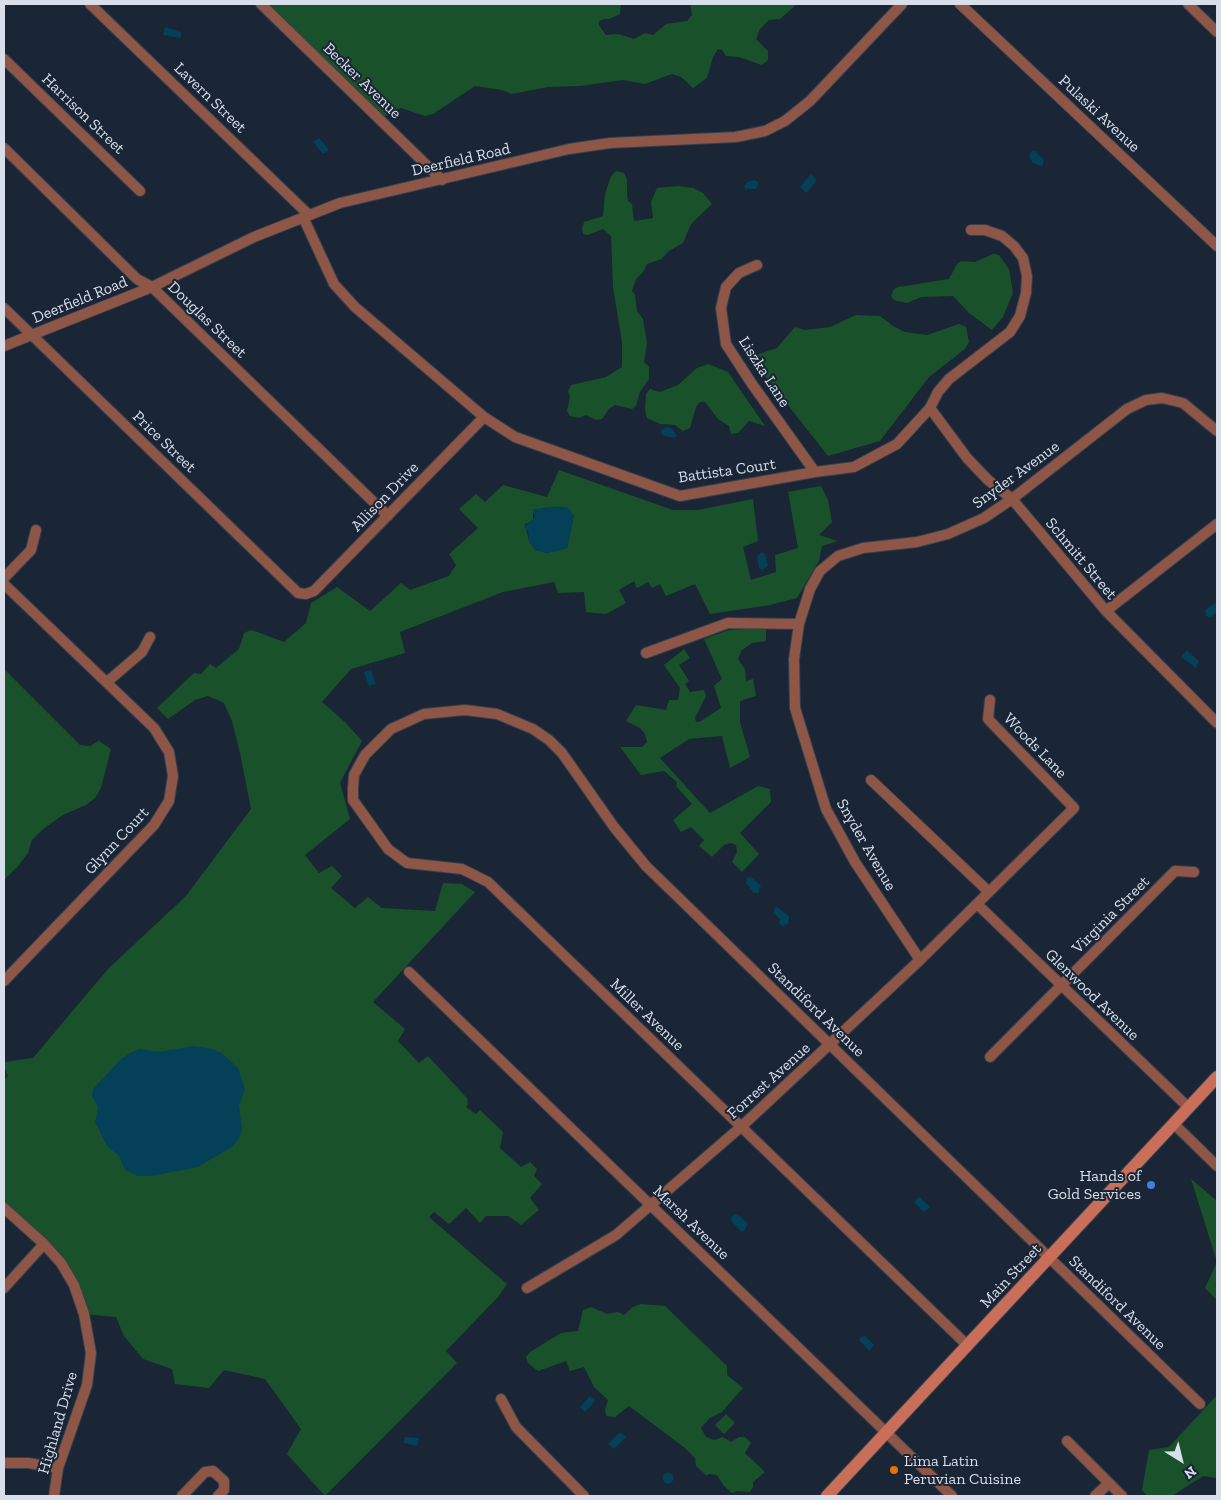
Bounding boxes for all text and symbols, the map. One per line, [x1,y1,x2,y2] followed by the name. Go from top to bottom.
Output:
[319,39,405,123] street label: Becker Avenue
[170,59,250,137] street label: Lavern Street
[38,70,128,158] street label: Harrison Street
[1054,71,1144,157] street label: Pulaski Avenue
[410,139,512,181] street label: Deerfield Road
[30,272,130,328] street label: Deerfield Road
[164,278,250,362] street label: Douglas Street
[734,333,794,411] street label: Liszka Lane
[128,407,200,477] street label: Price Street
[969,437,1063,513] street label: Snyder Avenue
[677,455,777,487] street label: Battista Court
[347,458,423,536] street label: Allison Drive
[1041,514,1121,604] street label: Schmitt Street
[999,709,1071,783] street label: Woods Lane
[832,796,900,894] street label: Snyder Avenue
[81,803,153,879] street label: Glynn Court
[1068,872,1154,958] street label: Virginia Street
[1041,945,1143,1045] street label: Glenwood Avenue
[763,959,869,1061] street label: Standiford Avenue
[606,975,688,1055] street label: Miller Avenue
[724,1039,814,1123] street label: Forrest Avenue
[1048,1166,1141,1204] place label: Hands of Gold Services
[1145,1179,1157,1191] marker: Hands of Gold Services
[649,1182,733,1264] street label: Marsh Avenue
[976,1240,1046,1312] street label: Main Street
[1064,1252,1170,1354] street label: Standiford Avenue
[34,1370,82,1476] street label: Highland Drive
[1156,1435,1206,1485] north arrow
[904,1451,1021,1489] place label: Lima Latin Peruvian Cuisine
[1181,1463,1199,1483] text: N
[888,1464,900,1476] marker: Lima Latin Peruvian Cuisine

